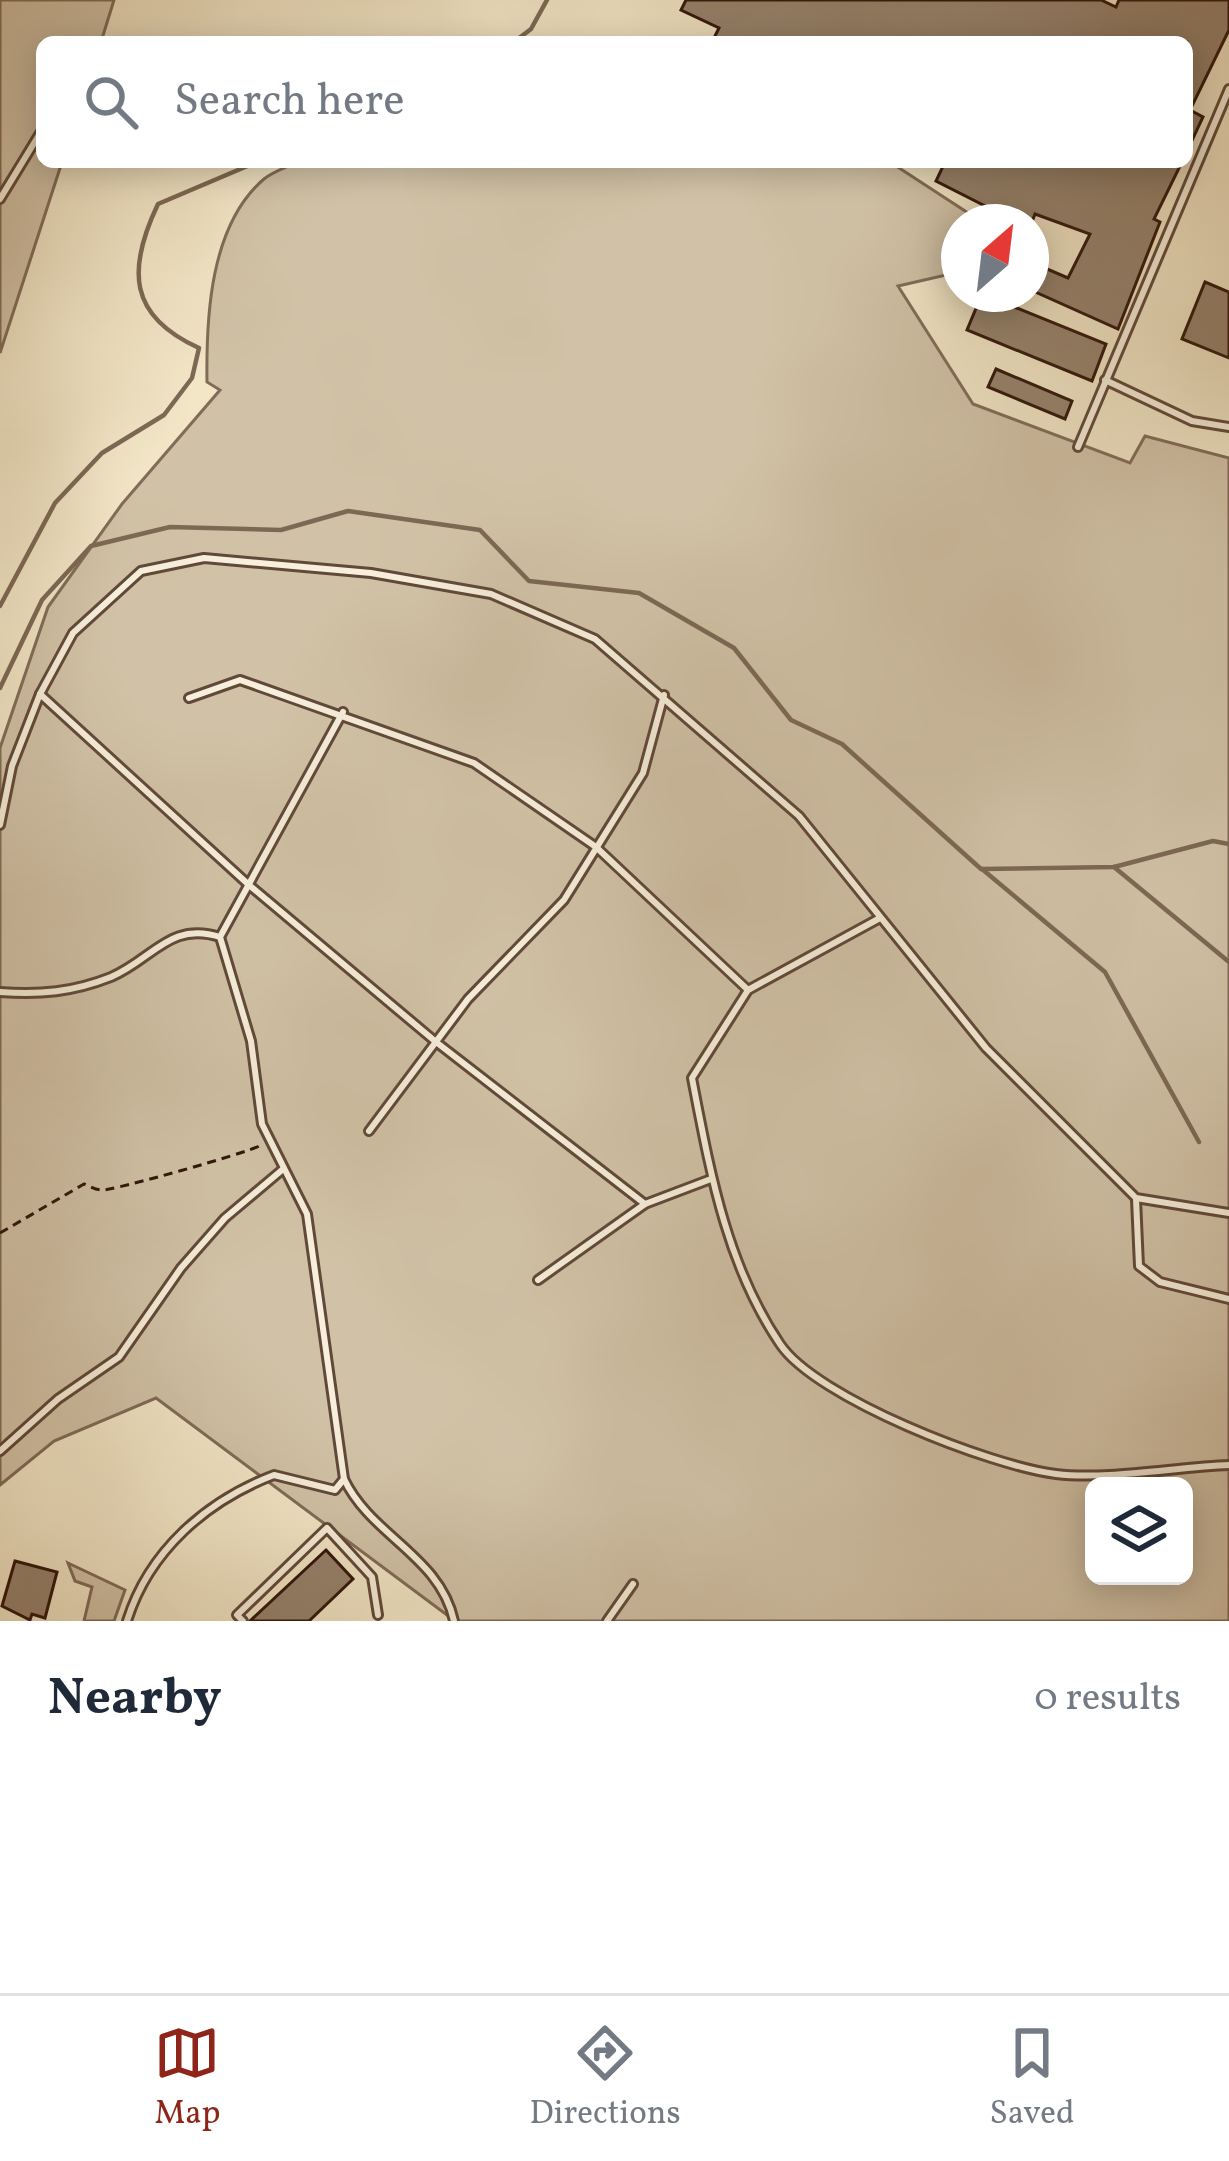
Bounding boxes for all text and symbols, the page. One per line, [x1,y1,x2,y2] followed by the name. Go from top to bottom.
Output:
[36,36,1193,168] search box
[78,69,144,135] icon: search
[174,71,405,134] text: Search here
[941,204,1049,312] north arrow
[1085,1477,1193,1585] map controls
[1085,1477,1193,1585] button: layers
[48,1664,222,1735] text: Nearby
[1034,1672,1181,1726] text: 0 results
[154,2020,221,2138] tab: Map
[529,2020,681,2138] tab: Directions
[990,2020,1075,2138] tab: Saved

